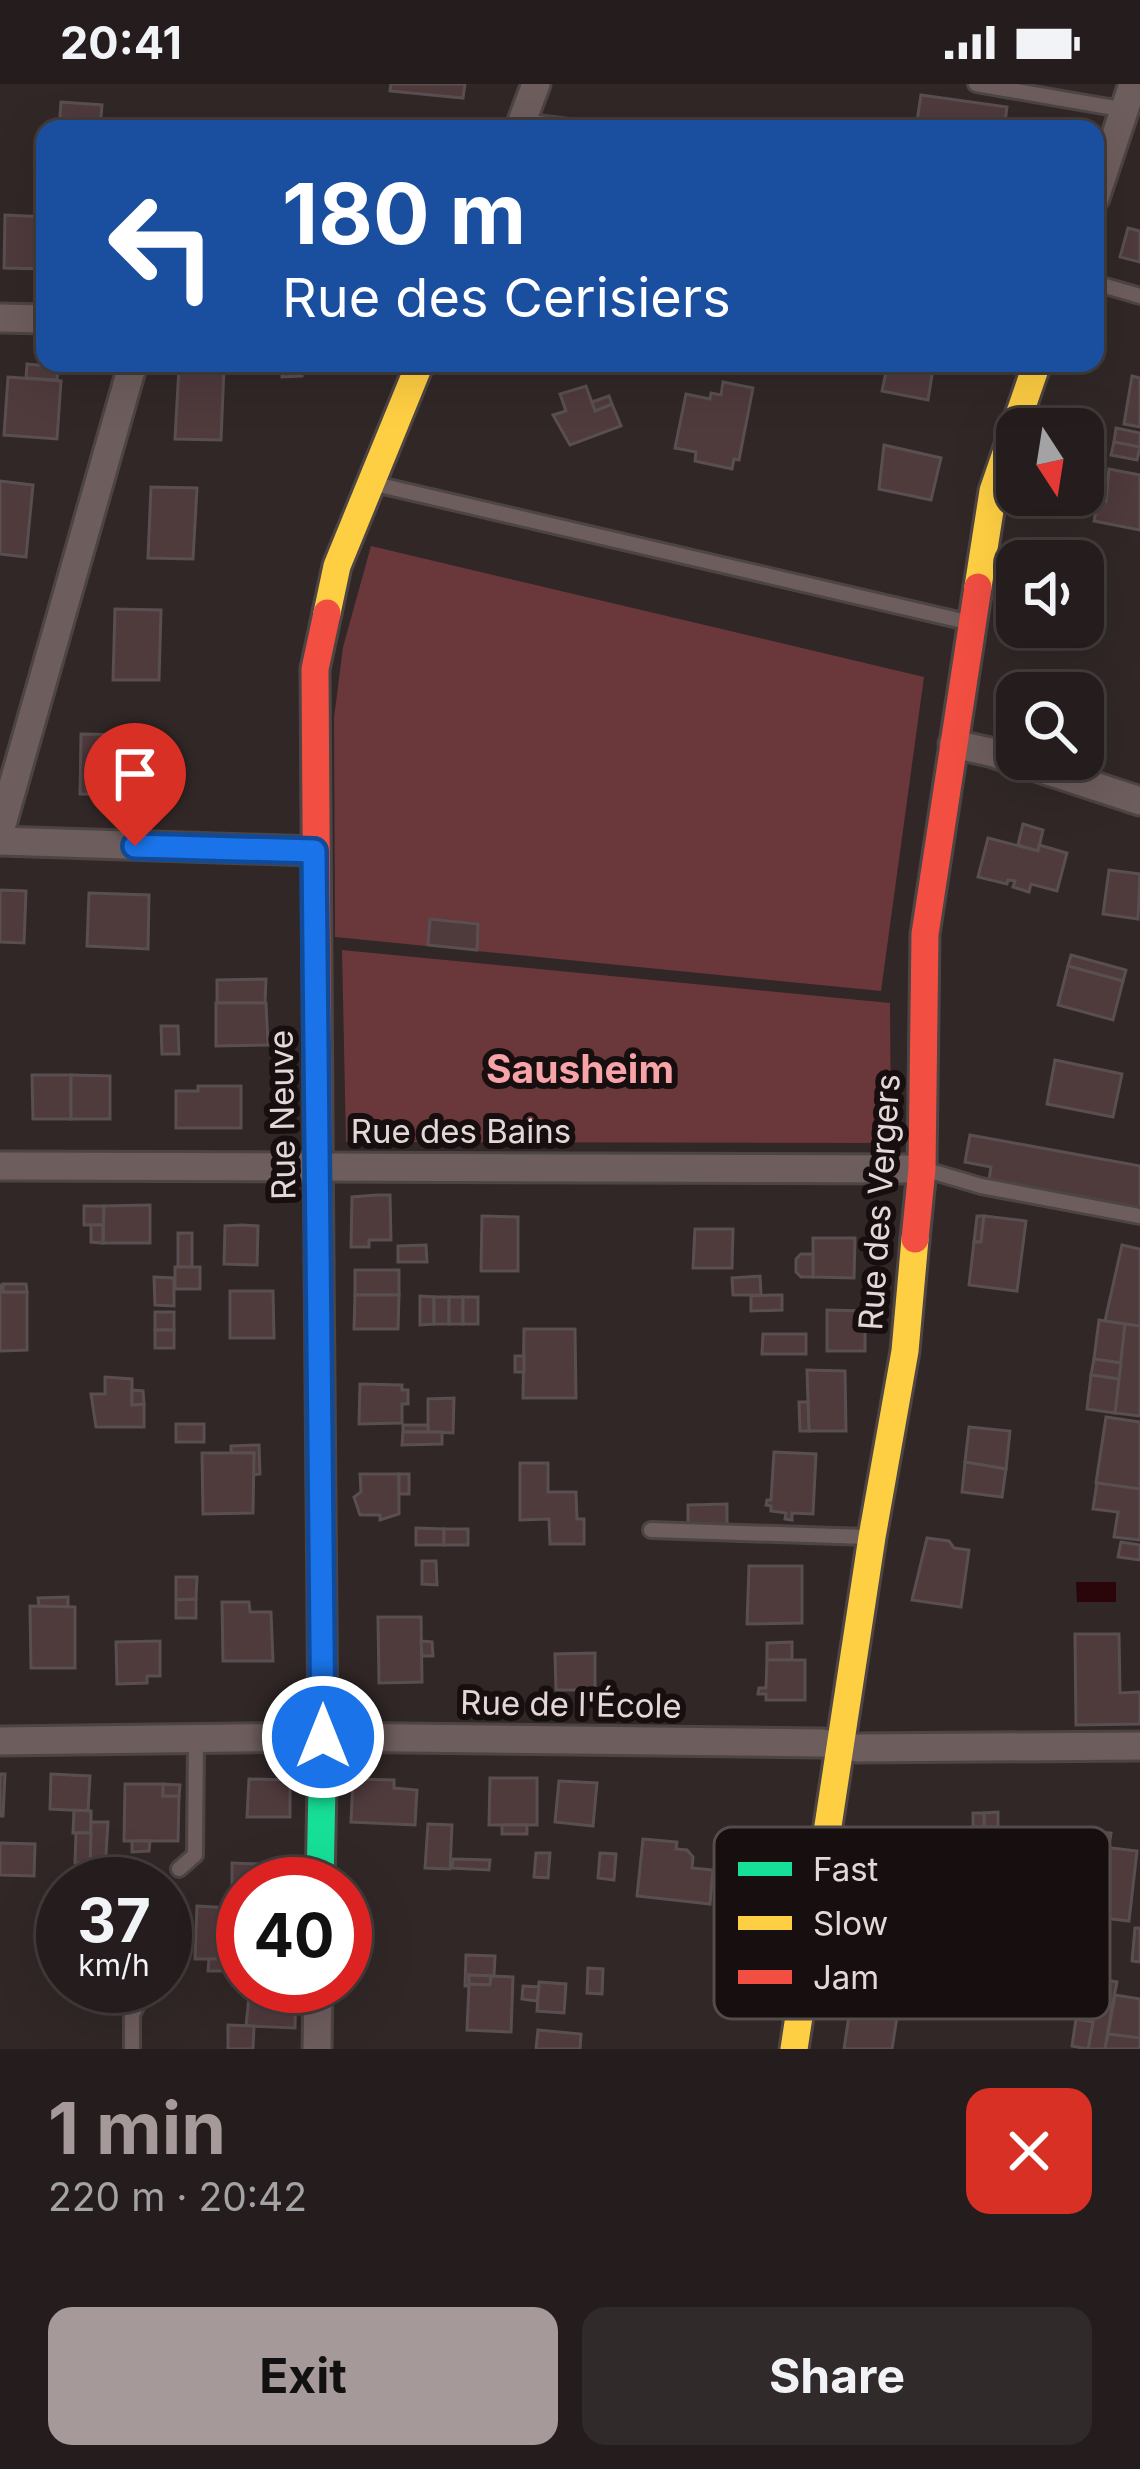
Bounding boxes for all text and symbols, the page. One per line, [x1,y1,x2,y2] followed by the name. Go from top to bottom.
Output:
[60,15,182,70] text: 20:41
[282,163,526,264] text: 180 m
[84,168,240,324] icon: left
[282,265,731,330] text: Rue des Cerisiers
[996,408,1104,516] north arrow
[996,408,1104,780] map controls
[996,540,1104,648] button: sound
[996,672,1104,780] button: search
[84,723,186,846] pin
[102,741,168,807] icon: arrive
[261,1030,303,1200] street label: Rue Neuve
[486,1045,674,1092] district label: Sausheim
[850,1072,908,1332] street label: Rue des Vergers
[351,1111,571,1151] street label: Rue des Bains
[260,1674,386,1800] position arrow
[460,1682,682,1726] street label: Rue de l'École
[714,1827,1110,2019] legend
[813,1849,879,1889] text: Fast
[216,1857,372,2013] speed limit sign: 40
[77,1884,151,1956] text: 37
[813,1903,888,1943] text: Slow
[78,1947,150,1983] text: km/h
[813,1957,879,1997] text: Jam
[48,2084,226,2171] text: 1 min
[966,2088,1092,2214] button: close
[48,2173,307,2220] text: 220 m · 20:42
[48,2307,558,2445] button: Exit
[582,2307,1092,2445] button: Share

